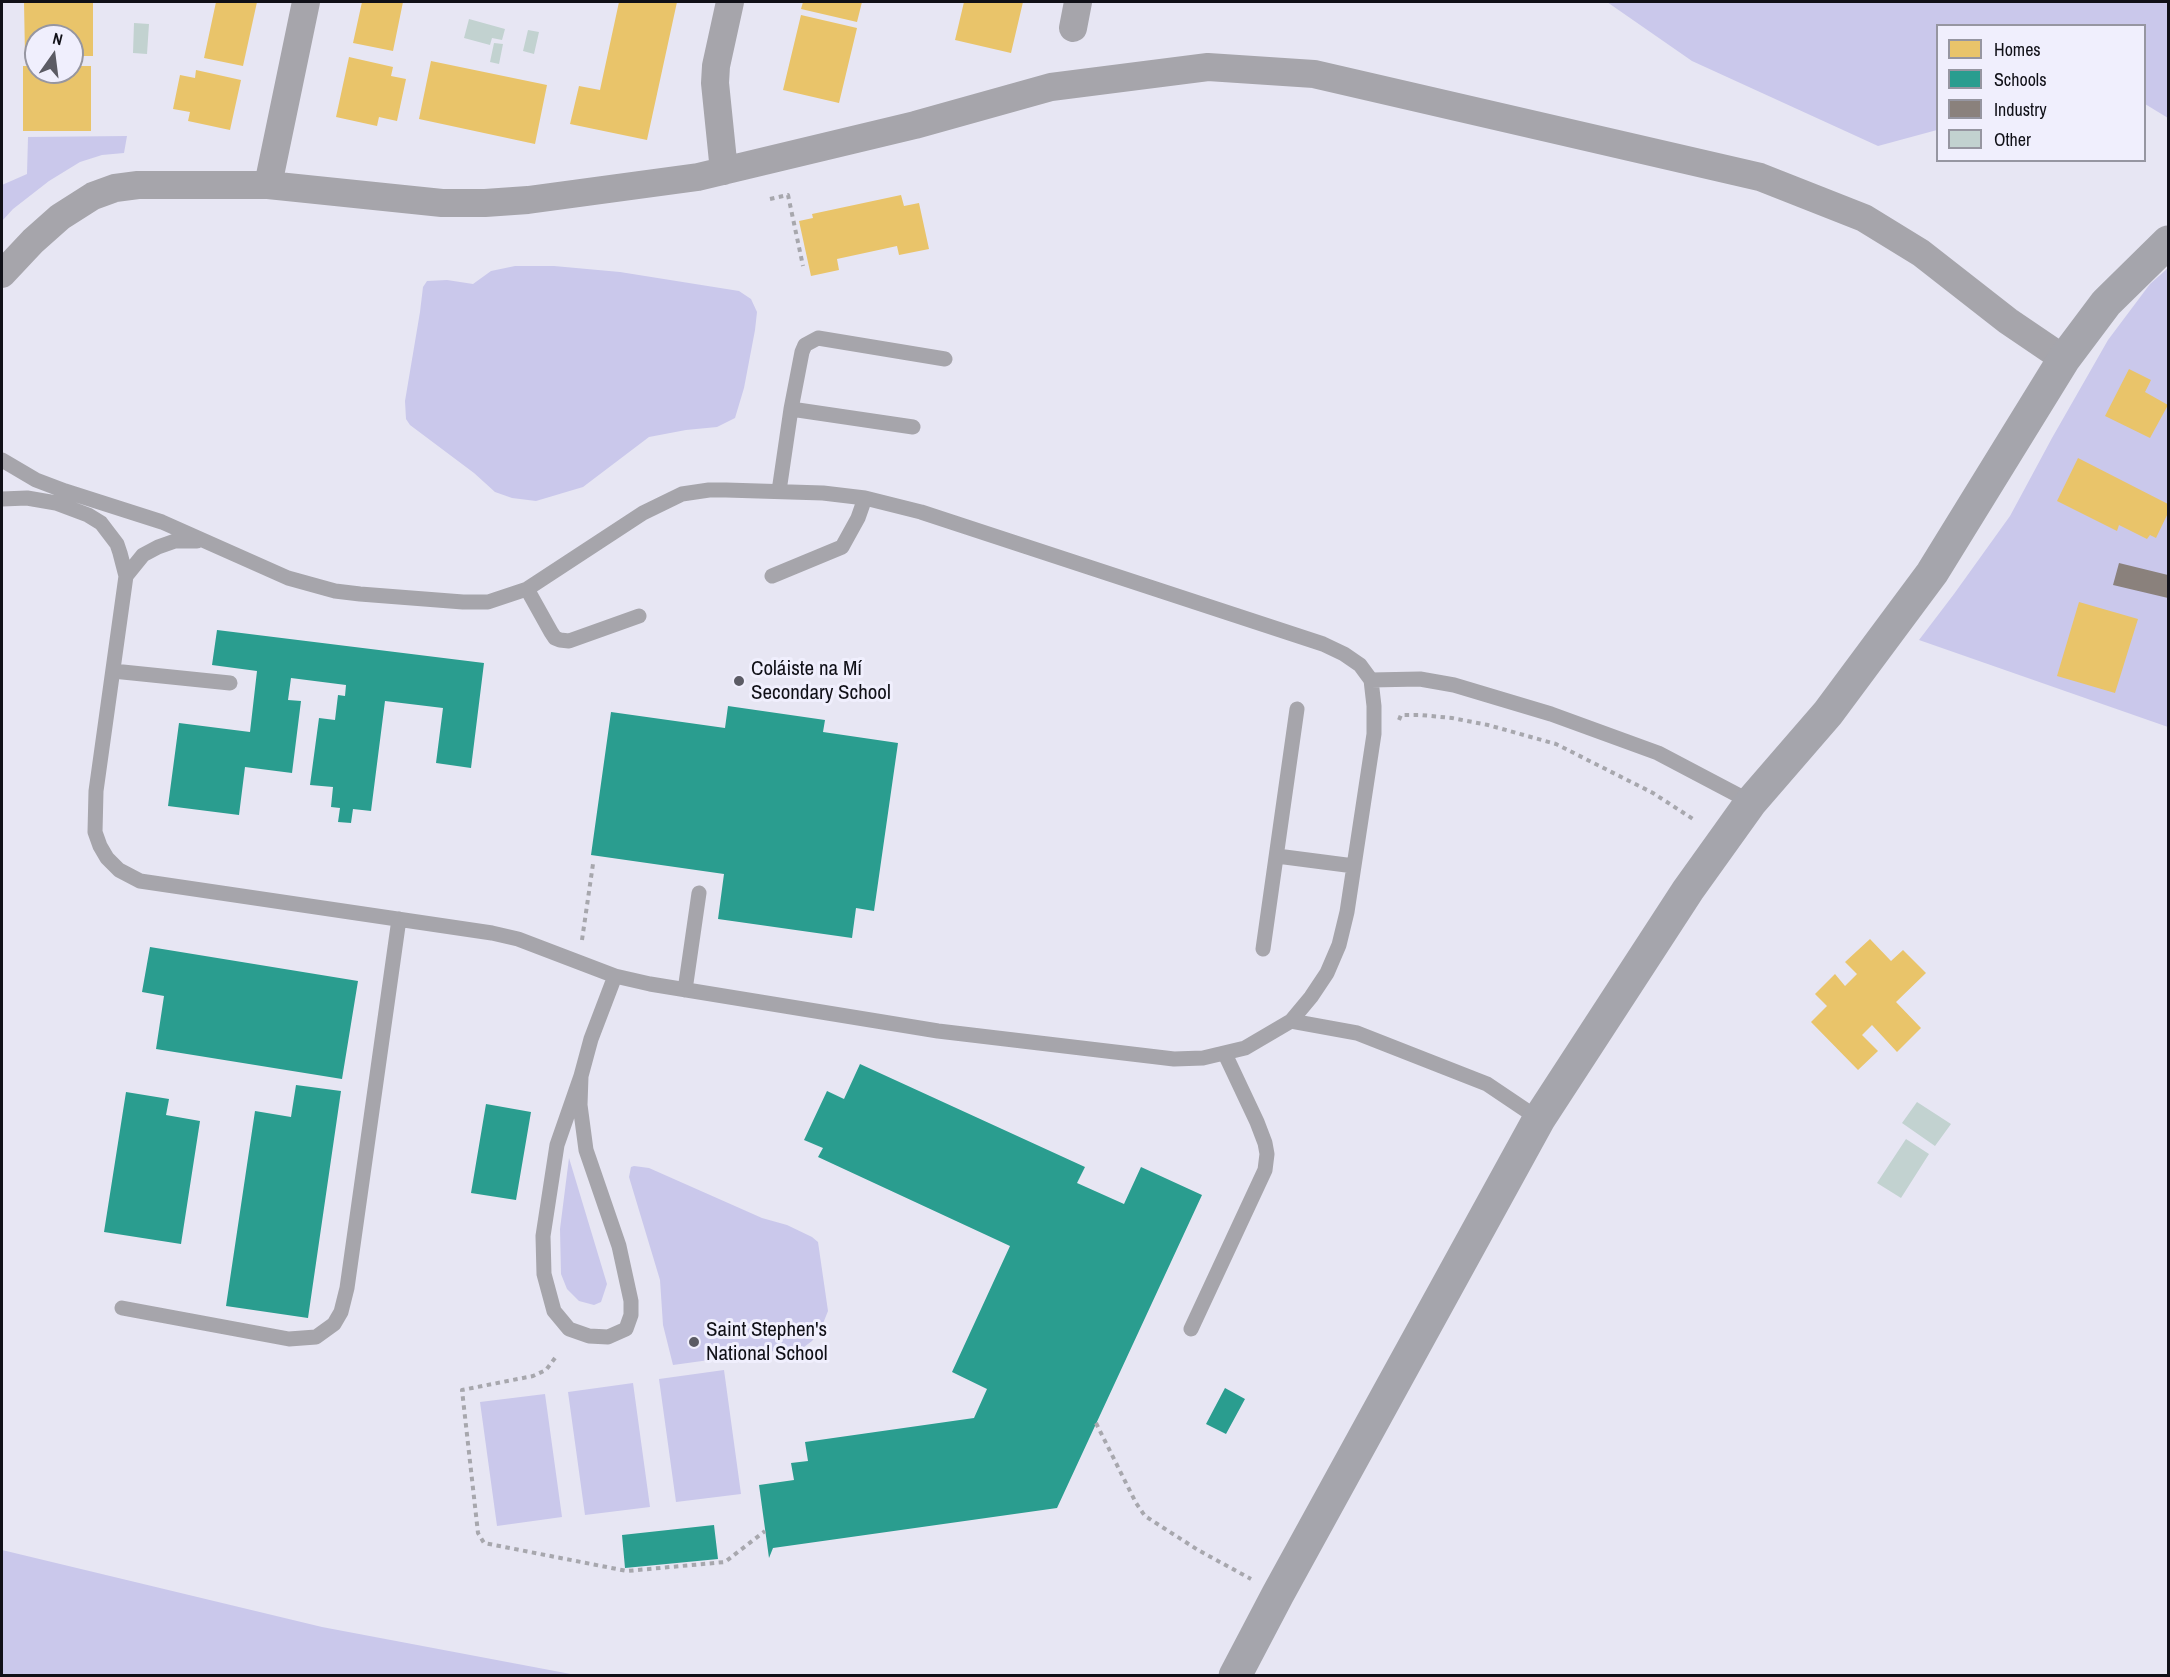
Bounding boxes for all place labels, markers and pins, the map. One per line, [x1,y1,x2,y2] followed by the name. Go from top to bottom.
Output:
[751,656,891,706] place label: Coláiste na Mí Secondary School
[732,674,746,688] marker: Coláiste na Mí Secondary School
[706,1317,828,1367] place label: Saint Stephen's National School
[687,1335,701,1349] marker: Saint Stephen's National School

